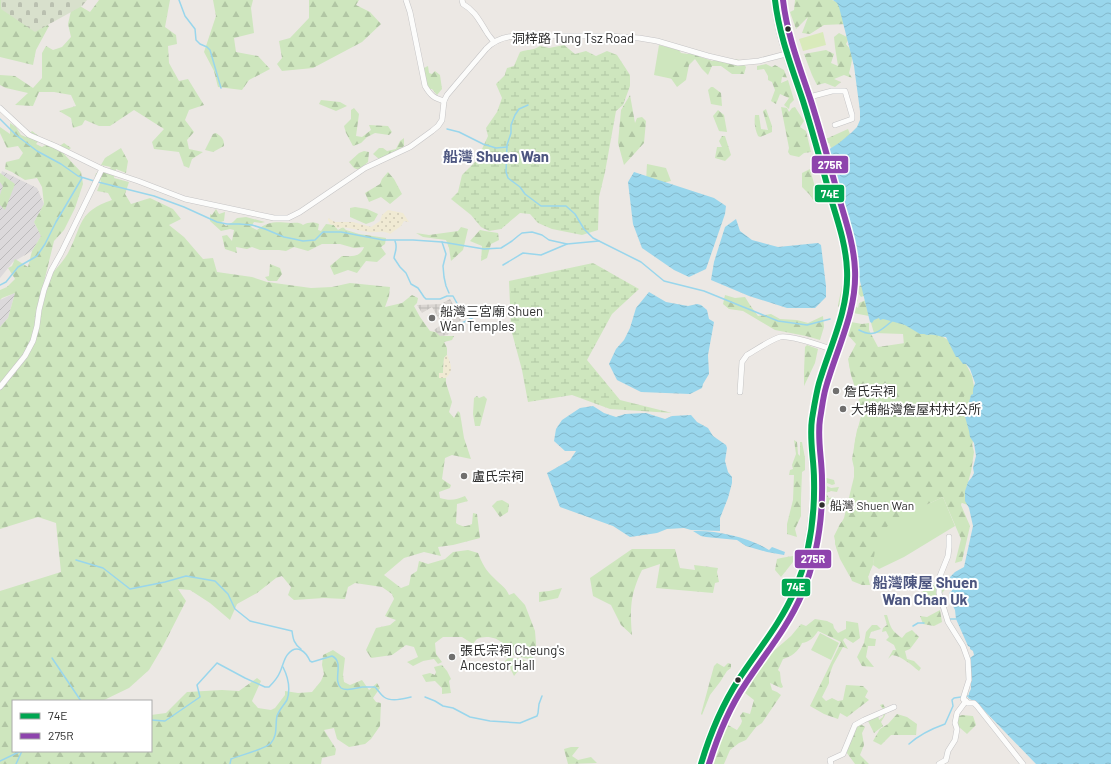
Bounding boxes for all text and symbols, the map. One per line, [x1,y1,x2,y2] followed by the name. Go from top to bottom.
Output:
[783,24,793,34] unlabelled marker
[512,30,634,46] street label: 洞梓路 Tung Tsz Road
[443,147,549,165] district label: 船灣 Shuen Wan
[811,155,849,174] line badge: 275R
[818,158,842,171] text: 275R
[814,184,845,203] line badge: 74E
[821,187,840,200] text: 74E
[440,303,543,334] place label: 船灣三宮廟 Shuen Wan Temples
[427,313,437,323] marker: 船灣三宮廟 Shuen Wan Temples
[844,383,896,399] place label: 詹氏宗祠
[831,386,841,396] marker: 詹氏宗祠
[851,401,981,417] place label: 大埔船灣詹屋村村公所
[838,404,848,414] marker: 大埔船灣詹屋村村公所
[472,468,524,484] place label: 盧氏宗祠
[459,471,469,481] marker: 盧氏宗祠
[830,498,914,512] place label: 船灣 Shuen Wan
[817,500,827,510] marker: 船灣 Shuen Wan
[794,549,832,569] line badge: 275R
[801,552,825,565] text: 275R
[873,573,977,608] district label: 船灣陳屋 Shuen Wan Chan Uk
[781,578,811,597] line badge: 74E
[787,580,806,593] text: 74E
[460,642,565,673] place label: 張氏宗祠 Cheung's Ancestor Hall
[447,652,457,662] marker: 張氏宗祠 Cheung's Ancestor Hall
[733,675,743,685] unlabelled marker
[12,700,152,752] legend
[48,708,68,722] text: 74E
[48,728,74,742] text: 275R

